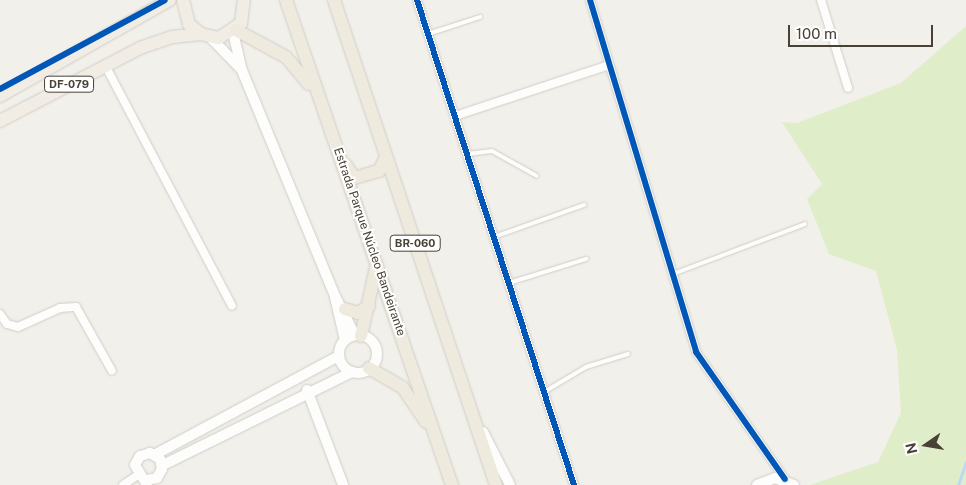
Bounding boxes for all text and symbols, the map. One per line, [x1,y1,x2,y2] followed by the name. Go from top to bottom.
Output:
[791,15,936,47] scale bar
[796,25,837,42] text: 100 m
[44,76,94,92] road number: DF-079
[330,146,408,338] street label: Estrada Parque Núcleo Bandeirante
[389,234,441,252] road number: BR-060
[901,420,951,470] north arrow
[902,441,920,456] text: N

